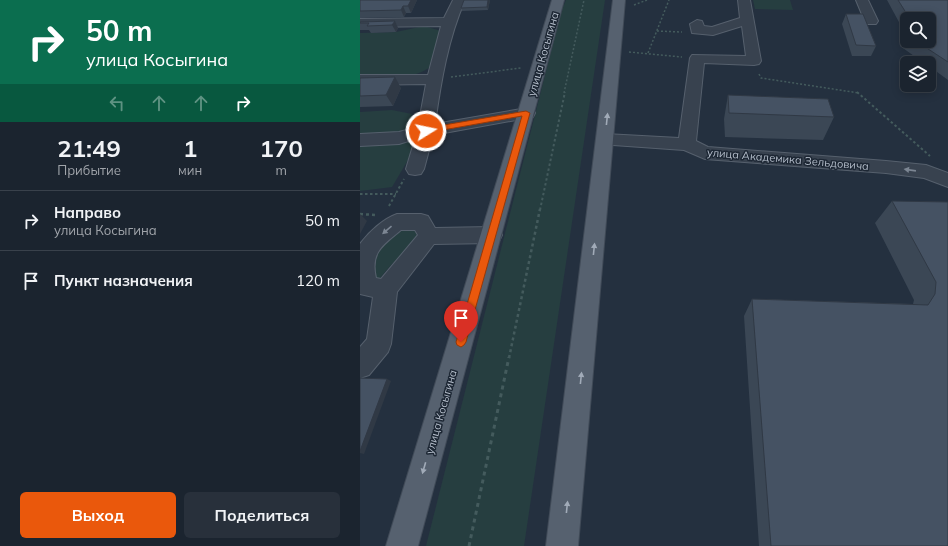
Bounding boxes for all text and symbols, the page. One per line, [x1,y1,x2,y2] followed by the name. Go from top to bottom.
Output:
[524,10,562,98] street label: улица Косыгина
[900,12,936,92] map controls
[900,12,936,48] button: search
[86,13,152,48] text: 50 m
[20,16,72,68] icon: right
[86,48,228,71] text: улица Косыгина
[900,56,936,92] button: layers
[106,92,128,114] icon: left
[148,92,170,114] icon: ahead
[190,92,212,114] icon: ahead
[232,92,254,114] icon: right
[405,110,447,152] position arrow
[604,113,610,125] one-way arrow
[57,133,121,163] text: 21:49
[183,133,197,163] text: 1
[260,133,303,163] text: 170
[707,145,869,173] street label: улица Академика Зельдовича
[57,162,121,178] text: Прибытие
[178,162,202,178] text: мин
[275,162,287,178] text: m
[904,167,916,173] one-way arrow
[54,203,121,222] text: Направо
[20,210,42,232] icon: right
[305,211,340,230] text: 50 m
[54,222,157,238] text: улица Косыгина
[382,225,393,234] one-way arrow
[591,243,598,255] one-way arrow
[20,270,42,292] icon: arrive
[54,271,193,290] text: Пункт назначения
[296,271,340,290] text: 120 m
[444,301,478,342] pin
[450,307,472,329] icon: arrive
[422,368,460,456] street label: улица Косыгина
[577,372,584,384] one-way arrow
[421,462,427,474] one-way arrow
[20,492,176,538] button: Выход
[184,492,340,538] button: Поделиться
[563,501,570,513] one-way arrow

